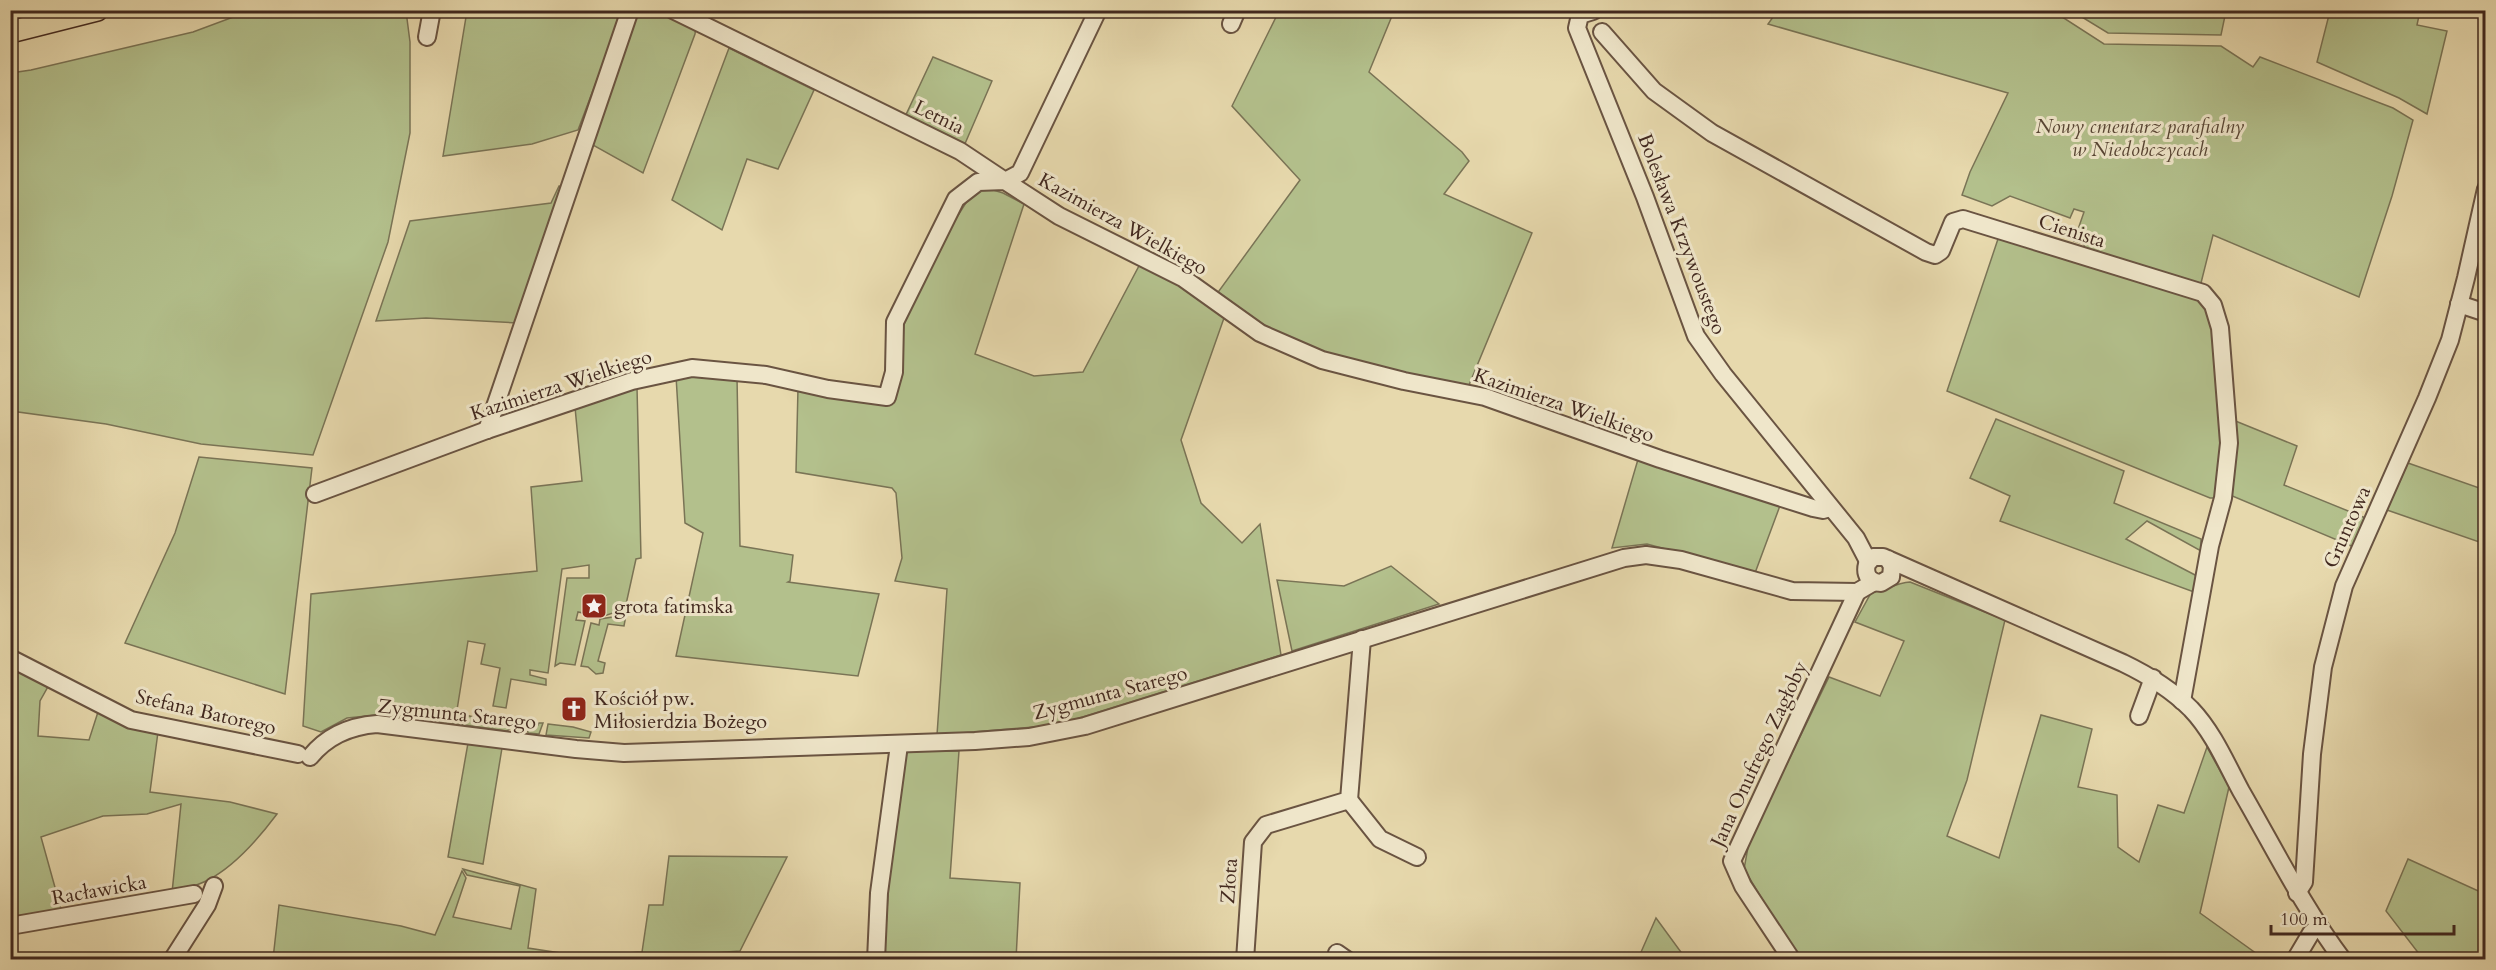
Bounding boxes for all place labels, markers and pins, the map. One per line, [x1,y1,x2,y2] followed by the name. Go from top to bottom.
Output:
[579,591,609,621] place icon: grota fatimska
[614,593,734,620] place label: grota fatimska
[594,685,767,735] place label: Kościół pw. Miłosierdzia Bożego
[559,694,589,724] church icon: Kościół pw. Miłosierdzia Bożego

